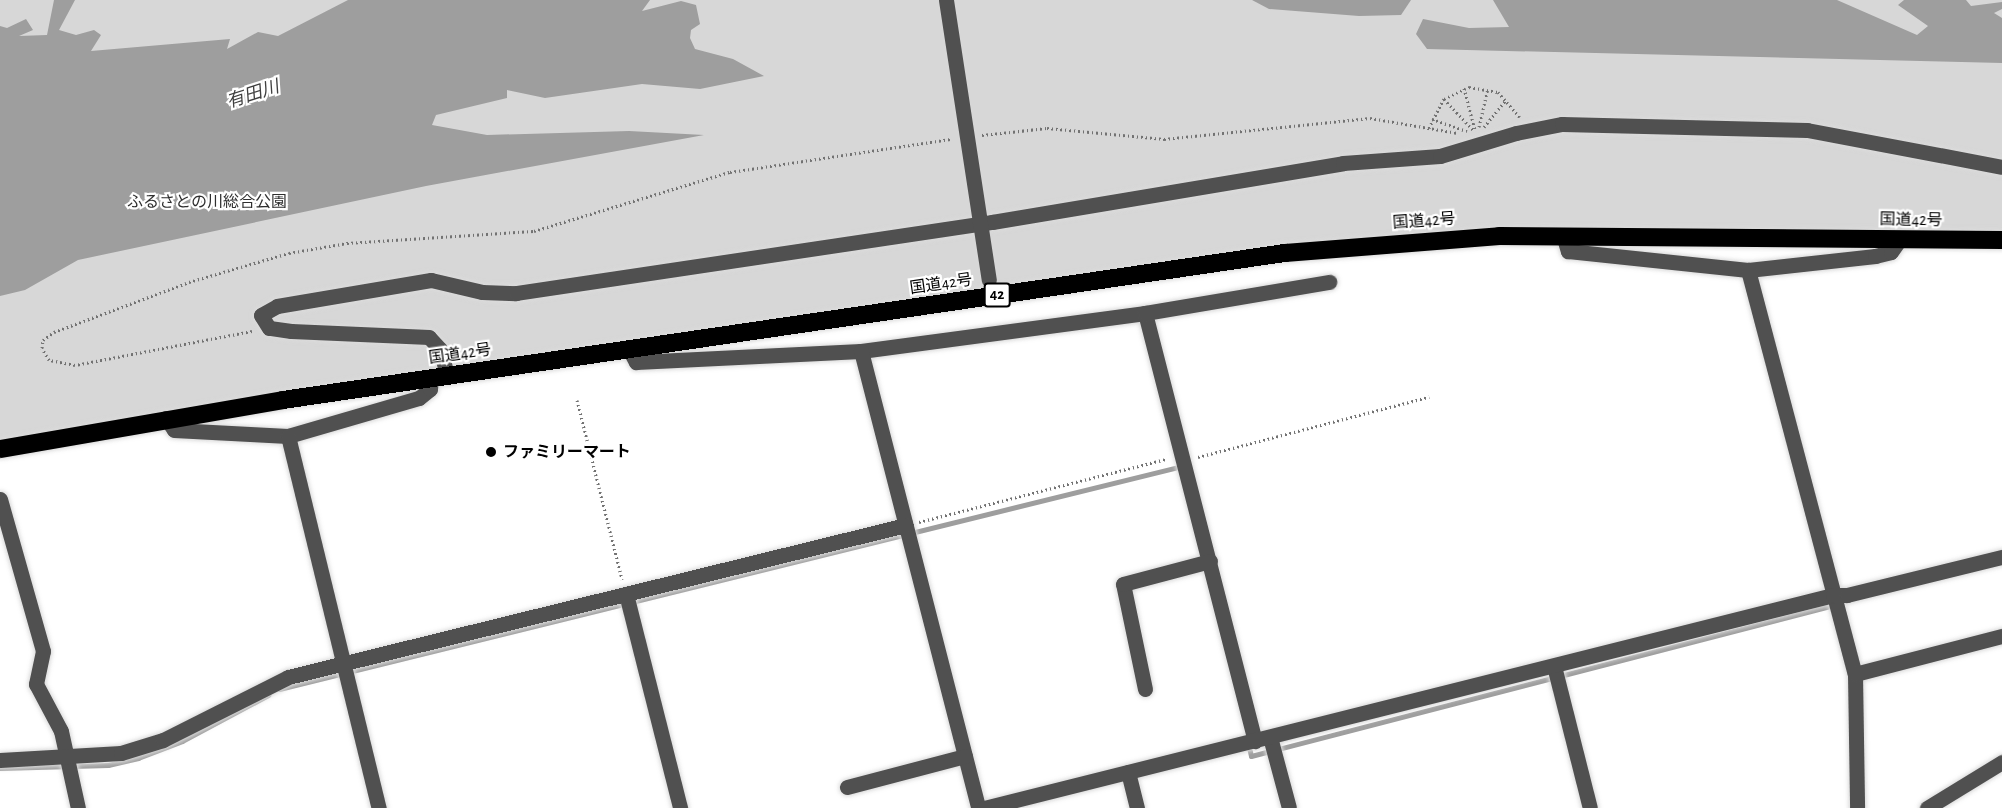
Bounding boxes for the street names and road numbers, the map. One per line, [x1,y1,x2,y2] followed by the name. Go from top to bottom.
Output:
[1392,209,1456,233] street label: 国道42号
[1879,210,1943,230] street label: 国道42号
[908,270,974,298] street label: 国道42号
[984,283,1010,307] road number: 42
[427,340,493,368] street label: 国道42号

